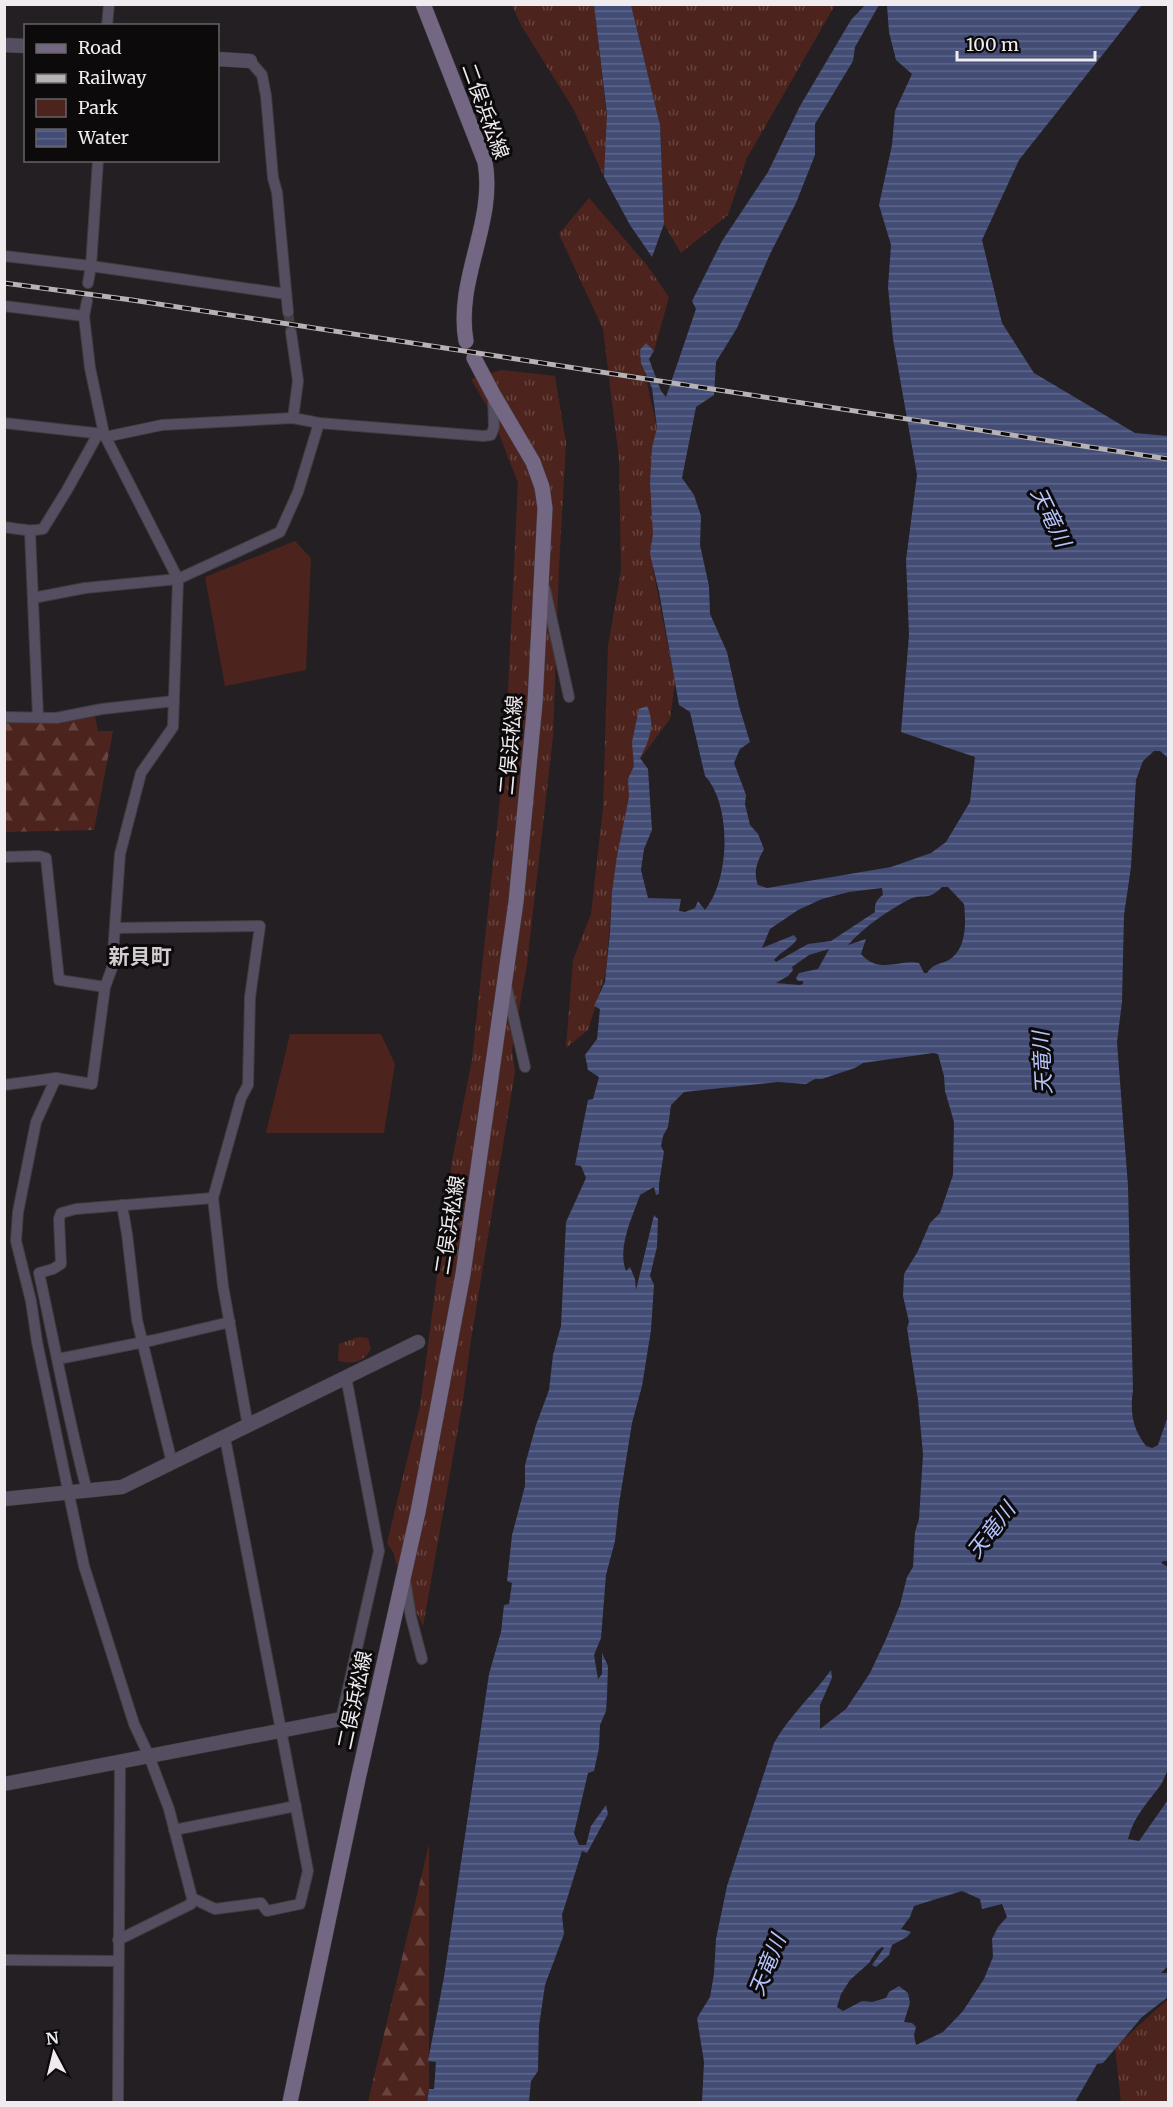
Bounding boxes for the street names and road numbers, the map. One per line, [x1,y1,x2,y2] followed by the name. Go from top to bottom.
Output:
[457,60,515,162] street label: 二俣浜松線
[493,694,527,796] street label: 二俣浜松線
[429,1174,469,1276] street label: 二俣浜松線
[331,1648,377,1752] street label: 二俣浜松線

